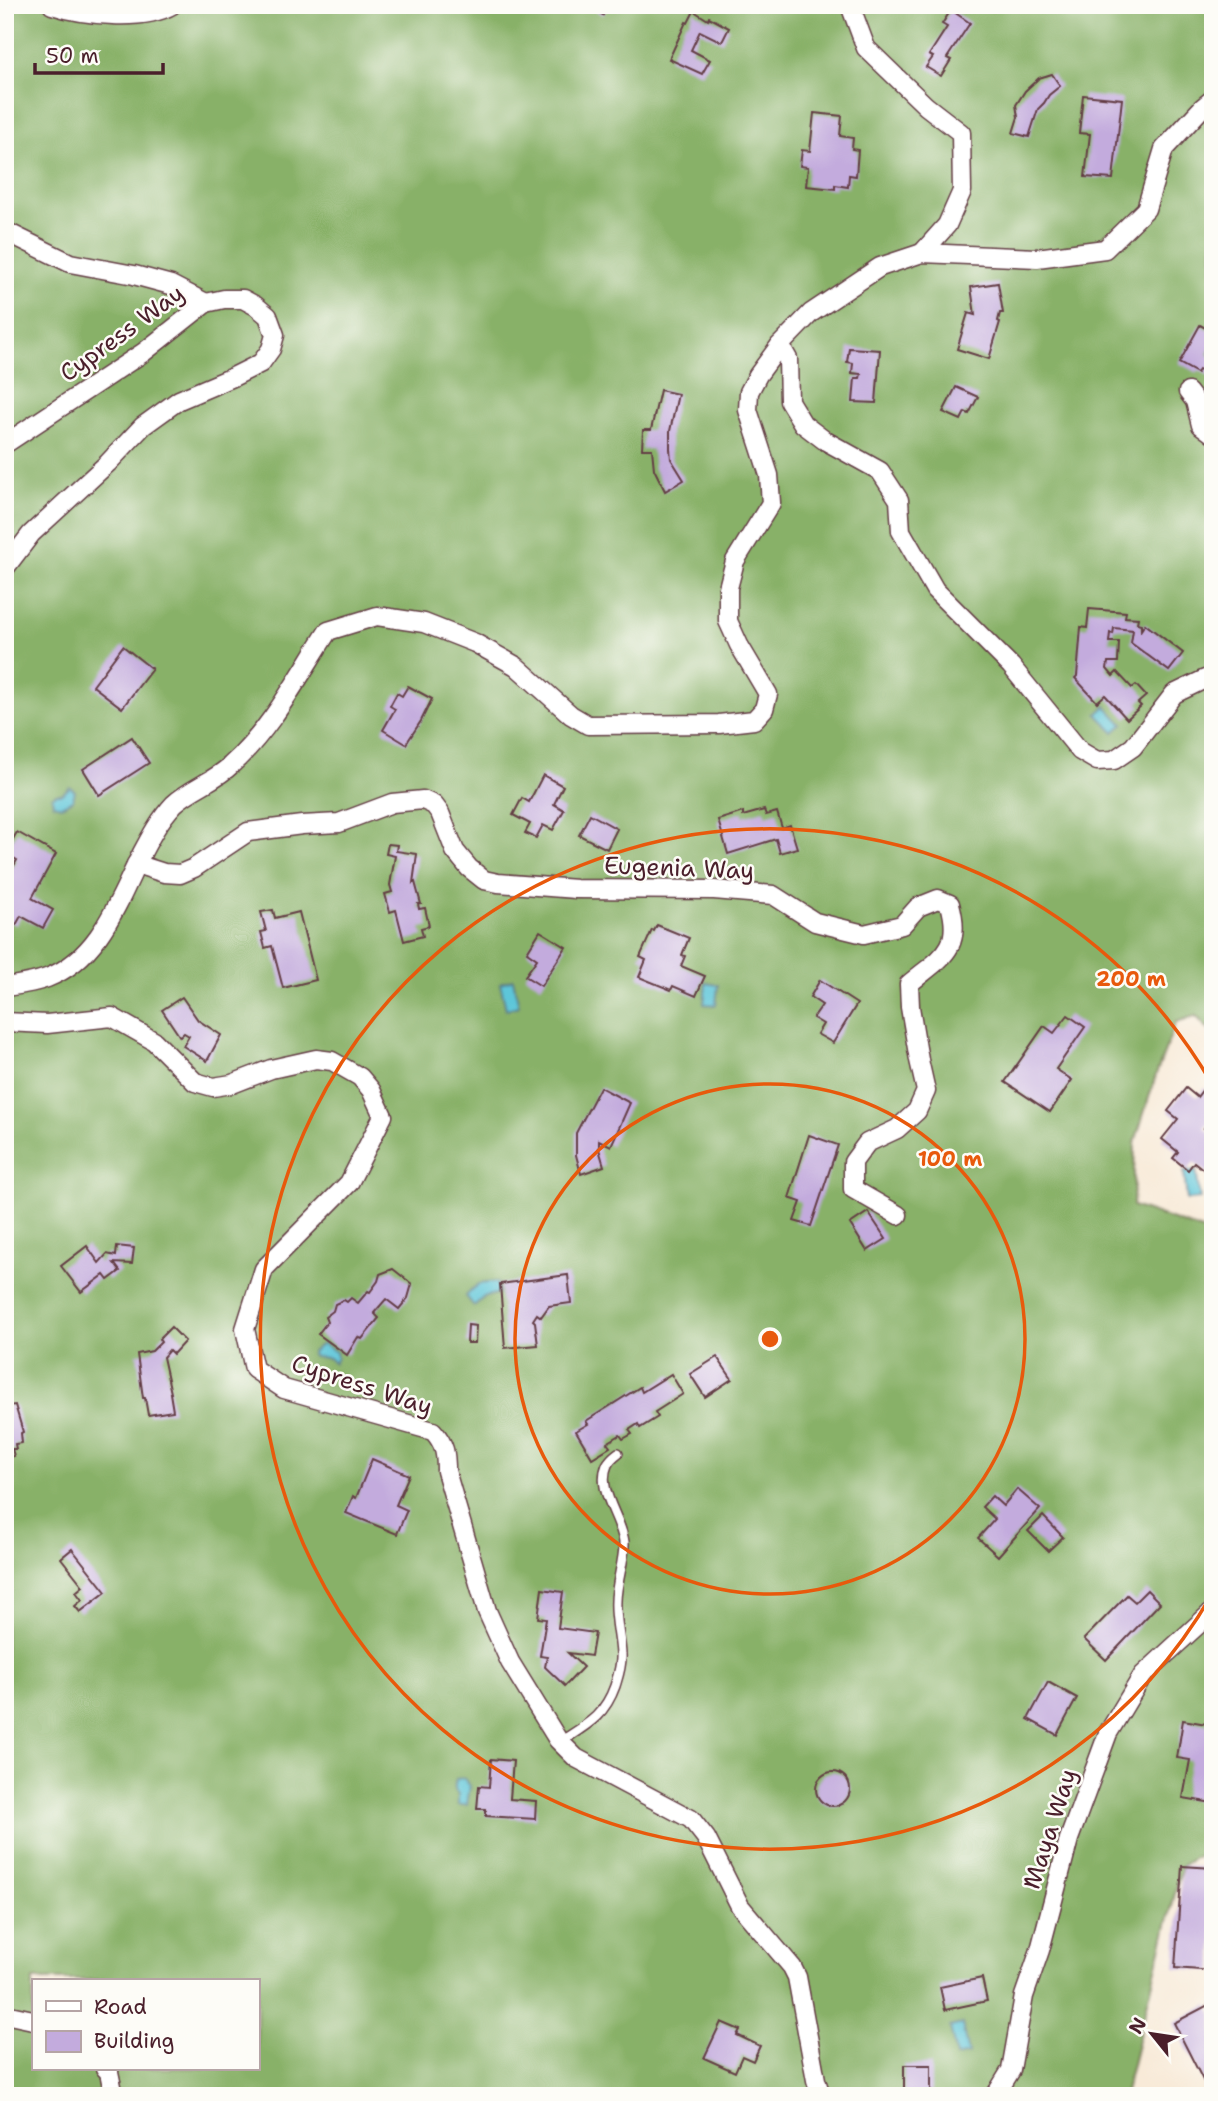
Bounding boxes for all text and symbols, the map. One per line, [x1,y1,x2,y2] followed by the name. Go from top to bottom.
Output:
[35,32,163,76] scale bar
[46,42,99,70] text: 50 m
[53,277,191,389] street label: Cypress Way
[603,849,755,887] street label: Eugenia Way
[1096,965,1166,993] text: 200 m
[918,1145,982,1173] text: 100 m
[758,1327,782,1351] centre of rings
[288,1347,436,1423] street label: Cypress Way
[1016,1765,1084,1893] street label: Maya Way
[32,1979,259,2070] legend
[94,1993,147,2021] text: Road
[1116,2000,1186,2070] north arrow
[1123,2013,1152,2039] text: N
[94,2027,174,2055] text: Building

